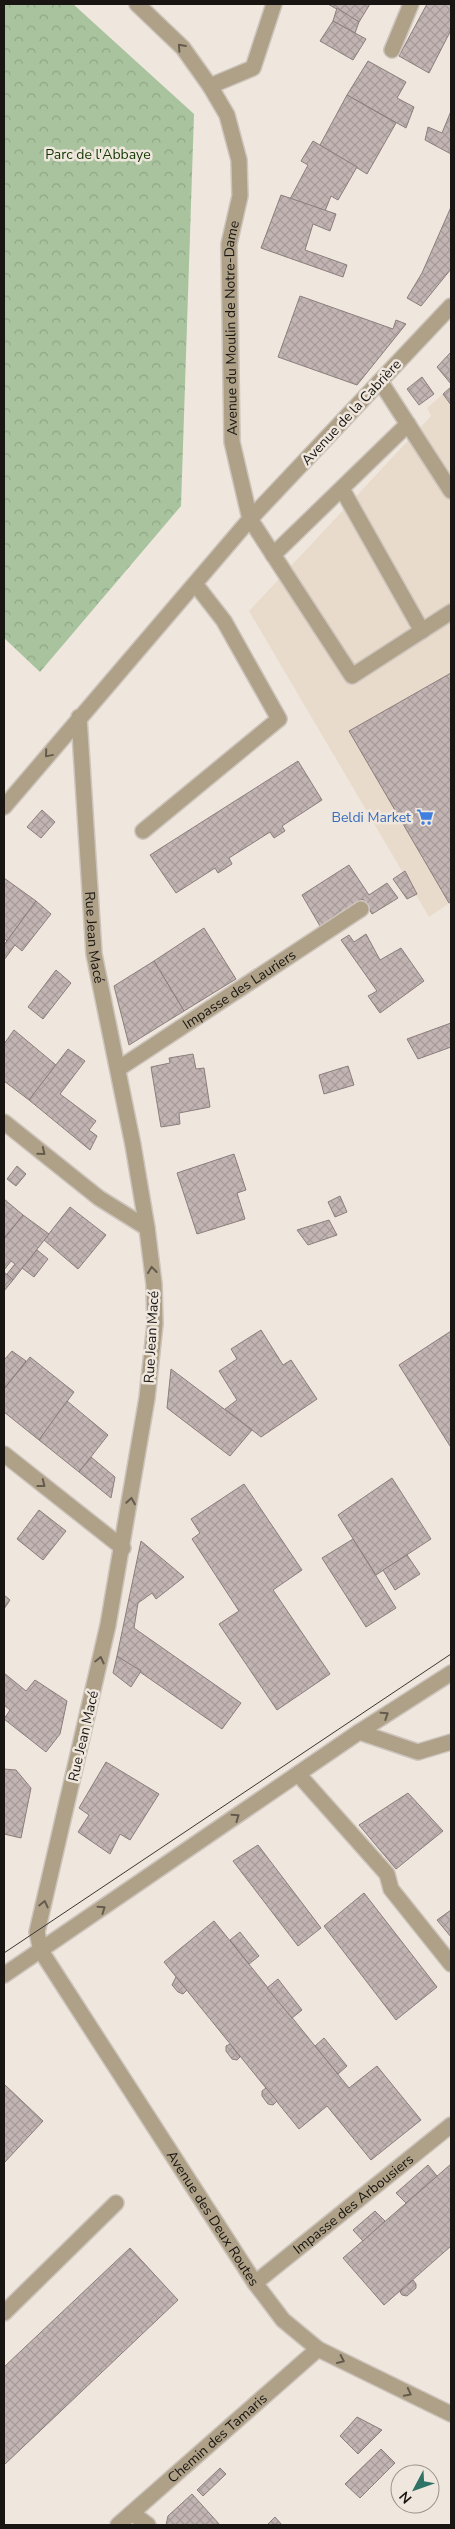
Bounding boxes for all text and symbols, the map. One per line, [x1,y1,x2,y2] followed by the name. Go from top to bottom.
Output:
[177,44,186,53] one-way arrow
[45,145,151,164] park label: Parc de l'Abbaye
[220,219,244,436] street label: Avenue du Moulin de Notre-Dame
[297,355,406,469] street label: Avenue de la Cabrière
[45,748,53,757] one-way arrow
[415,807,435,827] supermarket icon: Beldi Market
[331,808,411,827] place label: Beldi Market
[80,891,109,985] street label: Rue Jean Macé
[179,945,300,1034] street label: Impasse des Lauriers
[36,1147,45,1155] one-way arrow
[147,1266,158,1274] one-way arrow
[140,1290,163,1384] street label: Rue Jean Macé
[36,1479,45,1487] one-way arrow
[125,1496,135,1505] one-way arrow
[94,1656,105,1665] one-way arrow
[64,1689,103,1783] street label: Rue Jean Macé
[379,1712,388,1722] one-way arrow
[230,1814,240,1823] one-way arrow
[38,1899,49,1908] one-way arrow
[96,1906,106,1915] one-way arrow
[162,2147,264,2290] street label: Avenue des Deux Routes
[289,2150,418,2259] street label: Impasse des Arbousiers
[336,2354,345,2364] one-way arrow
[403,2387,412,2397] one-way arrow
[164,2389,271,2487] street label: Chemin des Tamaris
[390,2464,440,2514] north arrow
[395,2487,416,2507] text: N

